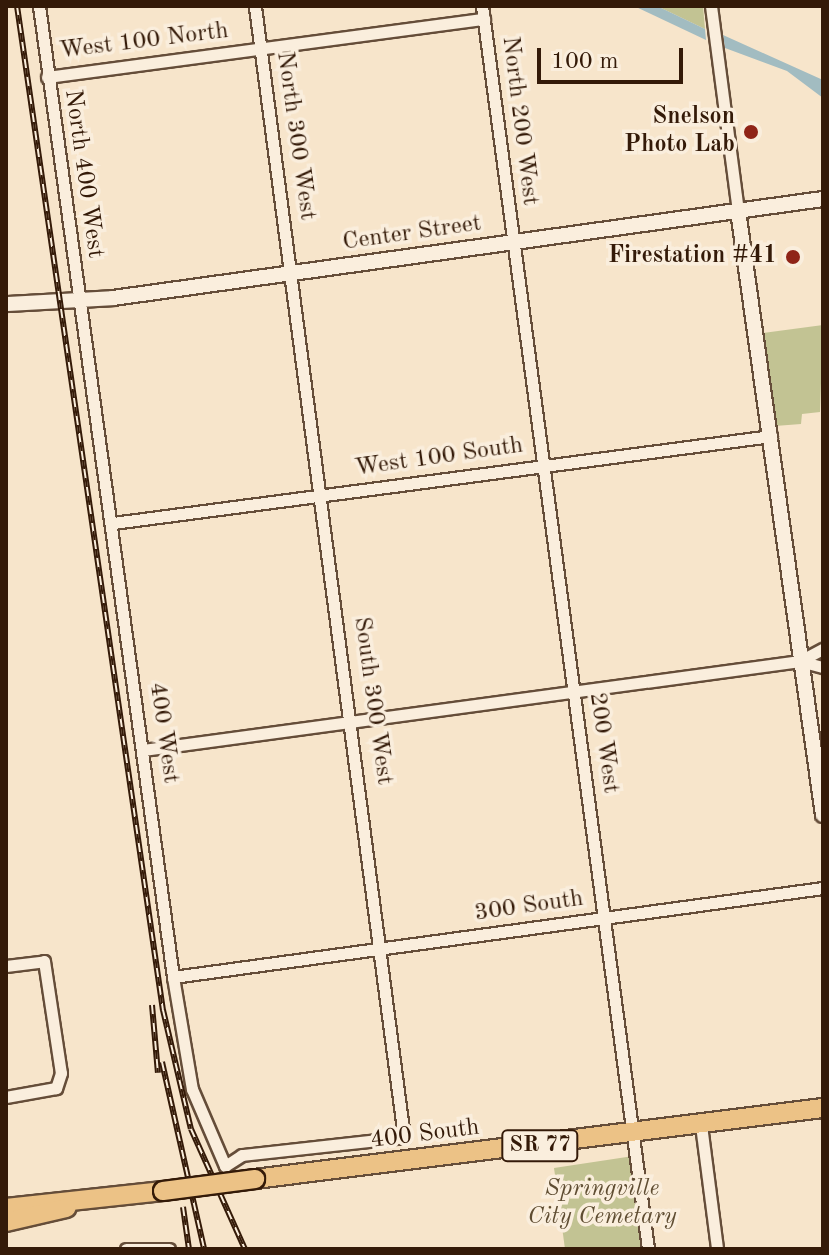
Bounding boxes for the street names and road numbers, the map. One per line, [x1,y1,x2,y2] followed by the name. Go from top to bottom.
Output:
[58,17,230,67] street label: West 100 North
[494,35,544,207] street label: North 200 West
[269,50,321,222] street label: North 300 West
[57,88,109,260] street label: North 400 West
[341,210,483,258] street label: Center Street
[353,432,525,484] street label: West 100 South
[346,615,398,787] street label: South 300 West
[142,681,184,785] street label: 400 West
[582,691,624,795] street label: 200 West
[473,885,585,929] street label: 300 South
[369,1114,481,1156] street label: 400 South
[500,1128,580,1164] road number: SR 77

